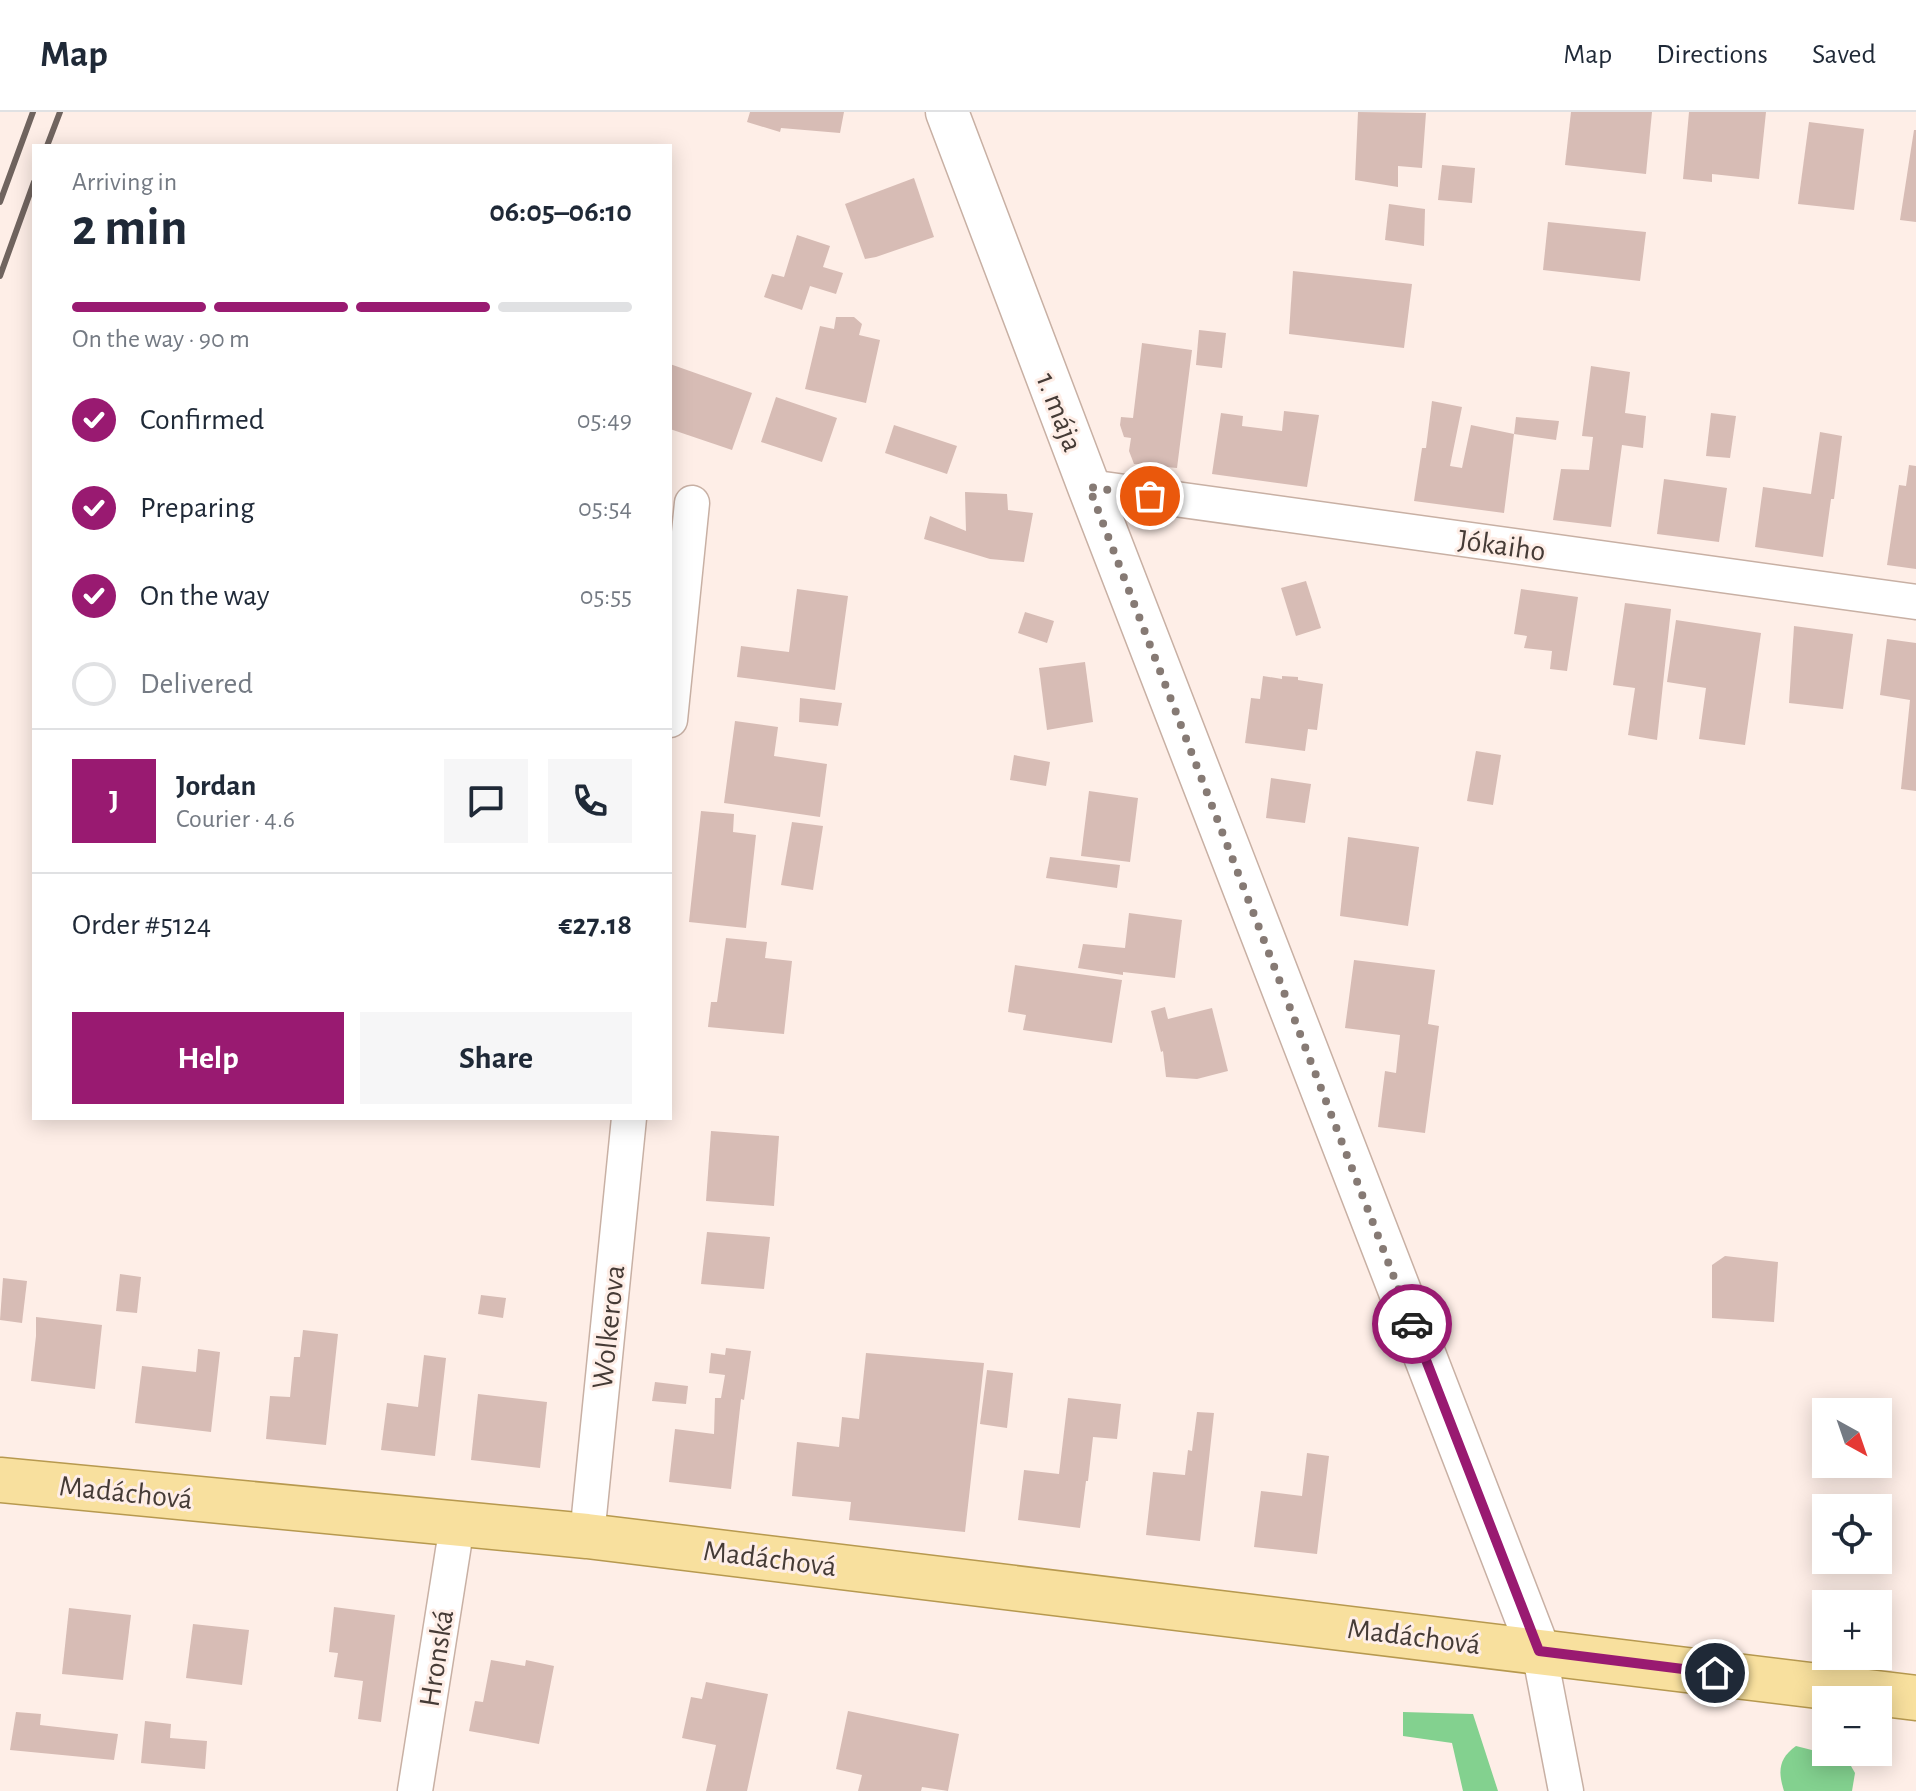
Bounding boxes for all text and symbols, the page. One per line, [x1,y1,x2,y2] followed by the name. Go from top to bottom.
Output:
[40,36,108,74] text: Map
[1563,41,1612,69] text: Map
[1656,41,1768,69] text: Directions
[1812,41,1876,69] text: Saved
[72,169,177,195] text: Arriving in
[489,197,632,227] text: 06:05–06:10
[72,202,187,254] text: 2 min
[72,326,250,352] text: On the way · 90 m
[1030,369,1088,456] street label: 1. mája
[72,398,116,442] icon: check
[140,405,264,435] text: Confirmed
[577,407,632,433] text: 05:49
[1116,462,1184,530] pin
[1128,474,1172,518] icon: bag
[72,486,116,530] icon: check
[140,493,255,523] text: Preparing
[578,495,632,521] text: 05:54
[1456,525,1548,567] street label: Jókaiho
[72,574,116,618] icon: check
[140,581,269,611] text: On the way
[580,583,632,609] text: 05:55
[140,669,253,699] text: Delivered
[444,759,528,843] button: chat
[548,759,632,843] button: phone
[176,771,256,801] text: Jordan
[109,786,119,816] text: J
[176,806,295,832] text: Courier · 4.6
[72,910,211,940] text: Order #5124
[558,910,632,940] text: €27.18
[72,1012,344,1104] button: Help
[360,1012,632,1104] button: Share
[588,1264,630,1391] street label: Wolkerova
[1372,1284,1452,1364] courier
[1390,1302,1434,1346] icon: car
[1812,1398,1892,1478] north arrow
[1812,1398,1892,1766] map controls
[58,1471,194,1515] street label: Madáchová
[1812,1494,1892,1574] button: locate
[701,1536,838,1582] street label: Madáchová
[1812,1590,1892,1670] button: +
[415,1607,459,1709] street label: Hronská
[1345,1614,1482,1660] street label: Madáchová
[1681,1639,1749,1707] pin
[1693,1651,1737,1695] icon: home
[1812,1686,1892,1766] button: −

